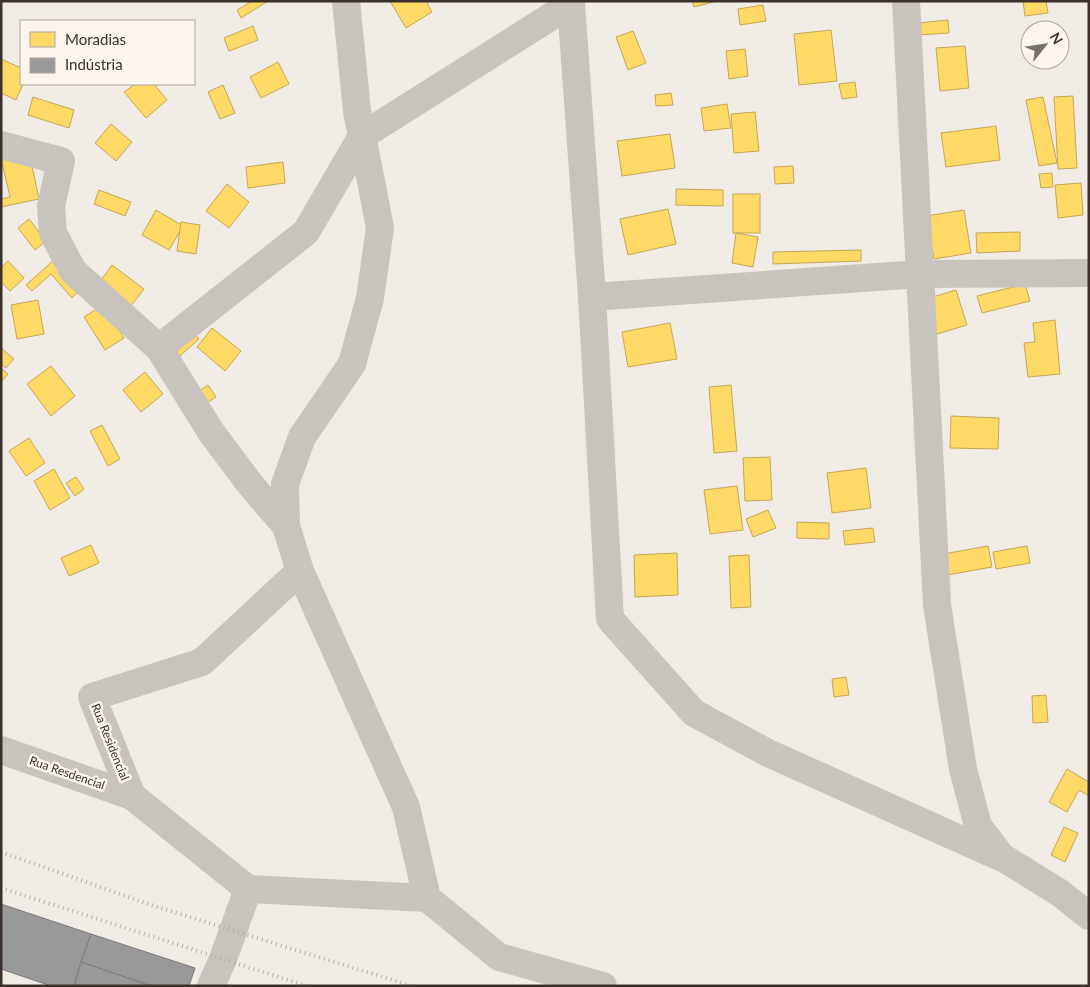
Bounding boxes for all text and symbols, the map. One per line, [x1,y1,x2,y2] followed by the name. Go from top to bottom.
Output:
[20,20,195,85] legend
[1020,20,1070,70] north arrow
[1047,29,1067,47] text: N
[65,30,126,48] text: Moradias
[65,55,123,73] text: Indústria
[88,701,133,782] street label: Rua Residencial
[27,753,107,792] street label: Rua Resdencial

